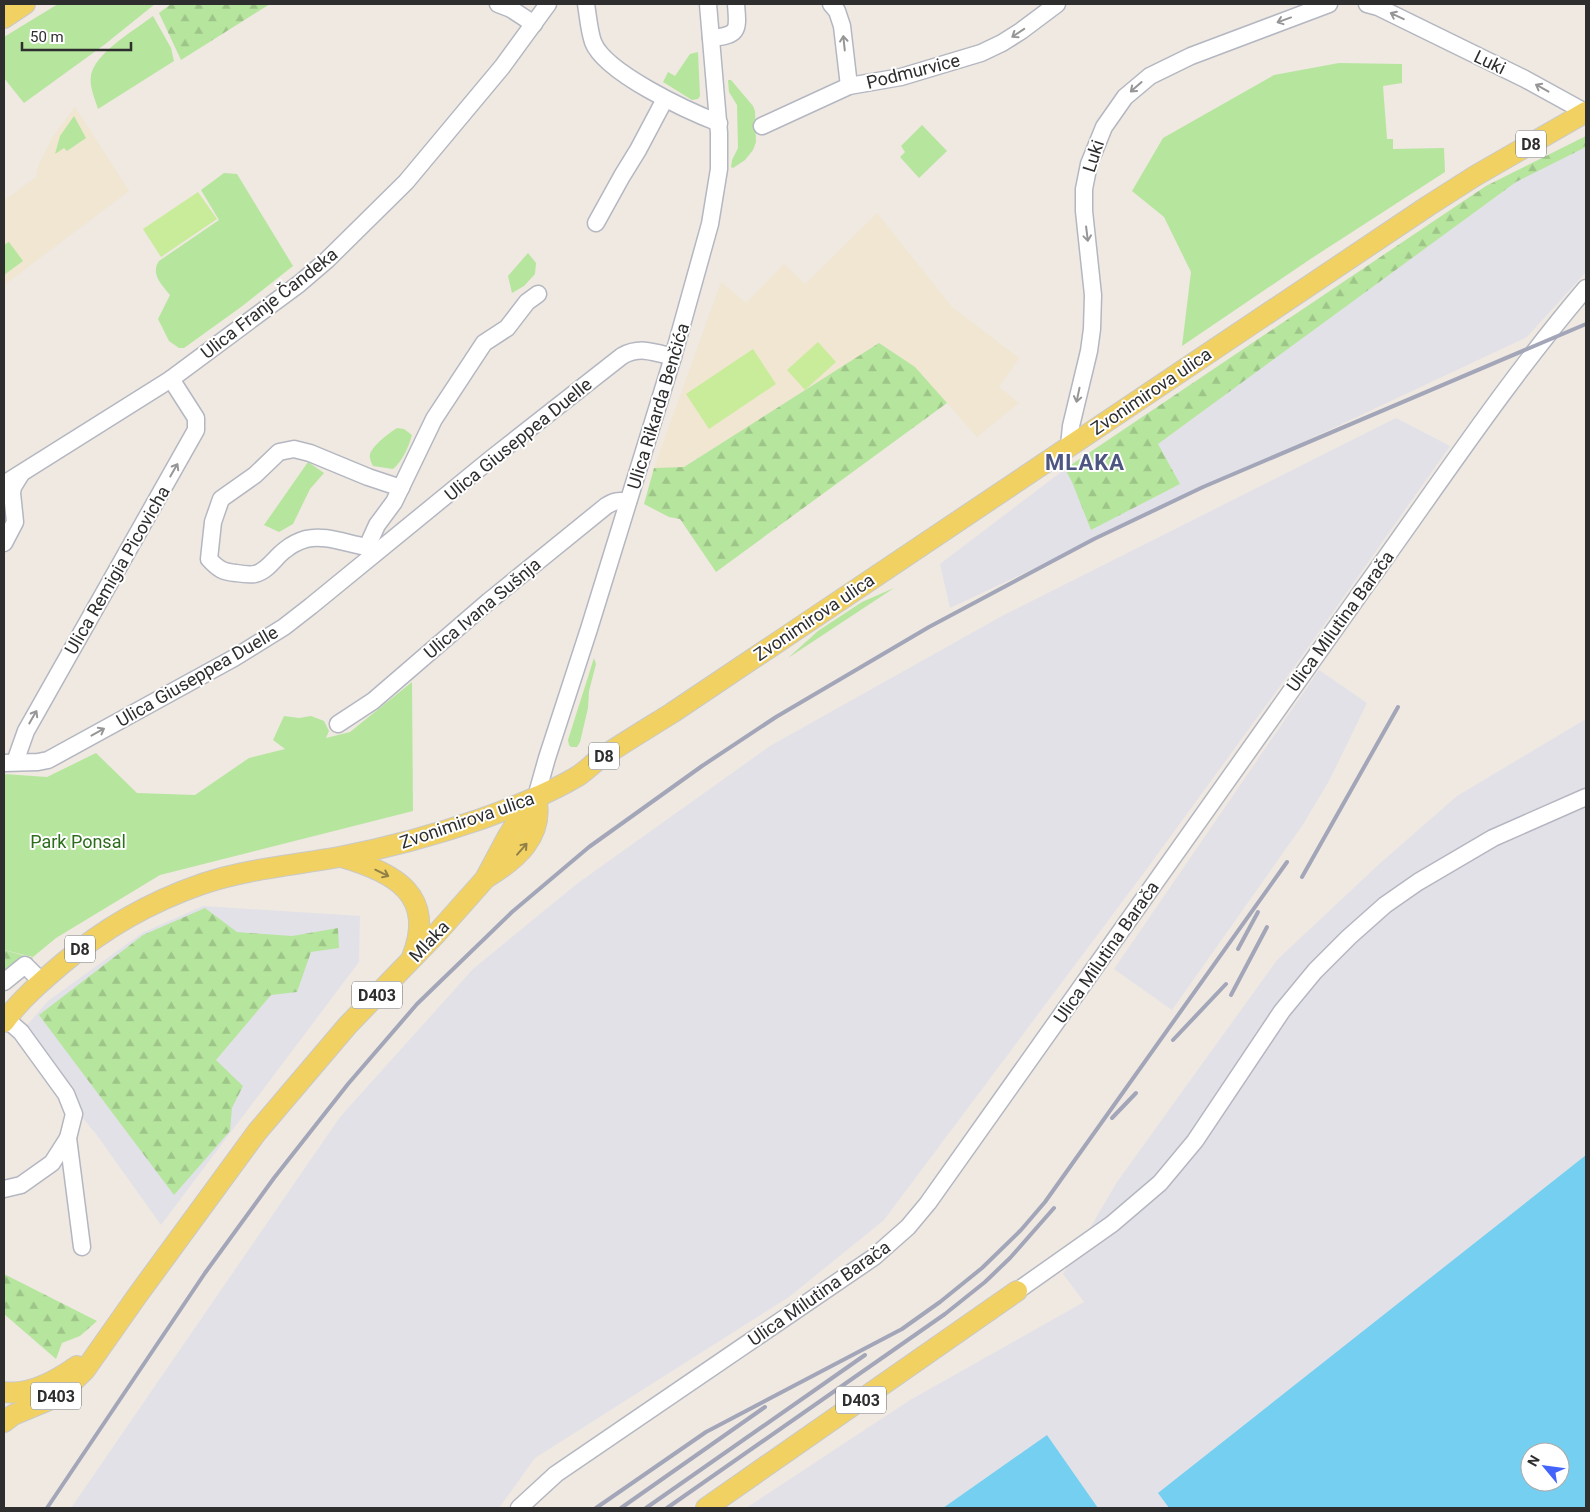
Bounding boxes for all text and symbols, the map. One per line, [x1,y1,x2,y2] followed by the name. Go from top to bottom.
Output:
[1390,11,1405,20] one-way arrow
[1276,16,1292,25] one-way arrow
[22,20,131,52] scale bar
[30,28,64,46] text: 50 m
[1011,28,1025,38] one-way arrow
[839,36,849,52] one-way arrow
[1471,45,1509,79] street label: Luki
[864,49,962,93] street label: Podmurvice
[1130,82,1143,93] one-way arrow
[1536,83,1550,93] one-way arrow
[1516,130,1546,158] road number: D8
[1078,137,1108,175] street label: Luki
[1082,226,1092,242] one-way arrow
[196,243,342,363] street label: Ulica Franje Čandeka
[623,320,693,492] street label: Ulica Rikarda Benčića
[1087,343,1215,439] street label: Zvonimirova ulica
[440,373,596,505] street label: Ulica Giuseppea Duelle
[1073,387,1082,403] one-way arrow
[1045,450,1125,475] district label: MLAKA
[170,463,180,477] one-way arrow
[60,482,174,658] street label: Ulica Remigia Picovicha
[1282,547,1398,695] street label: Ulica Milutina Barača
[420,553,544,663] street label: Ulica Ivana Sušnja
[750,569,878,665] street label: Zvonimirova ulica
[112,621,282,731] street label: Ulica Giuseppea Duelle
[29,711,39,725] one-way arrow
[90,727,104,737] one-way arrow
[589,742,619,769] road number: D8
[397,787,537,853] street label: Zvonimirova ulica
[30,831,126,852] park label: Park Ponsal
[517,842,528,855] one-way arrow
[374,868,389,878] one-way arrow
[1049,877,1163,1027] street label: Ulica Milutina Barača
[405,916,453,966] street label: Mlaka
[65,936,95,962] road number: D8
[352,982,402,1008] road number: D403
[744,1236,894,1350] street label: Ulica Milutina Barača
[31,1382,81,1410] road number: D403
[836,1386,886,1414] road number: D403
[1520,1442,1570,1492] north arrow
[1524,1452,1543,1469] text: N

